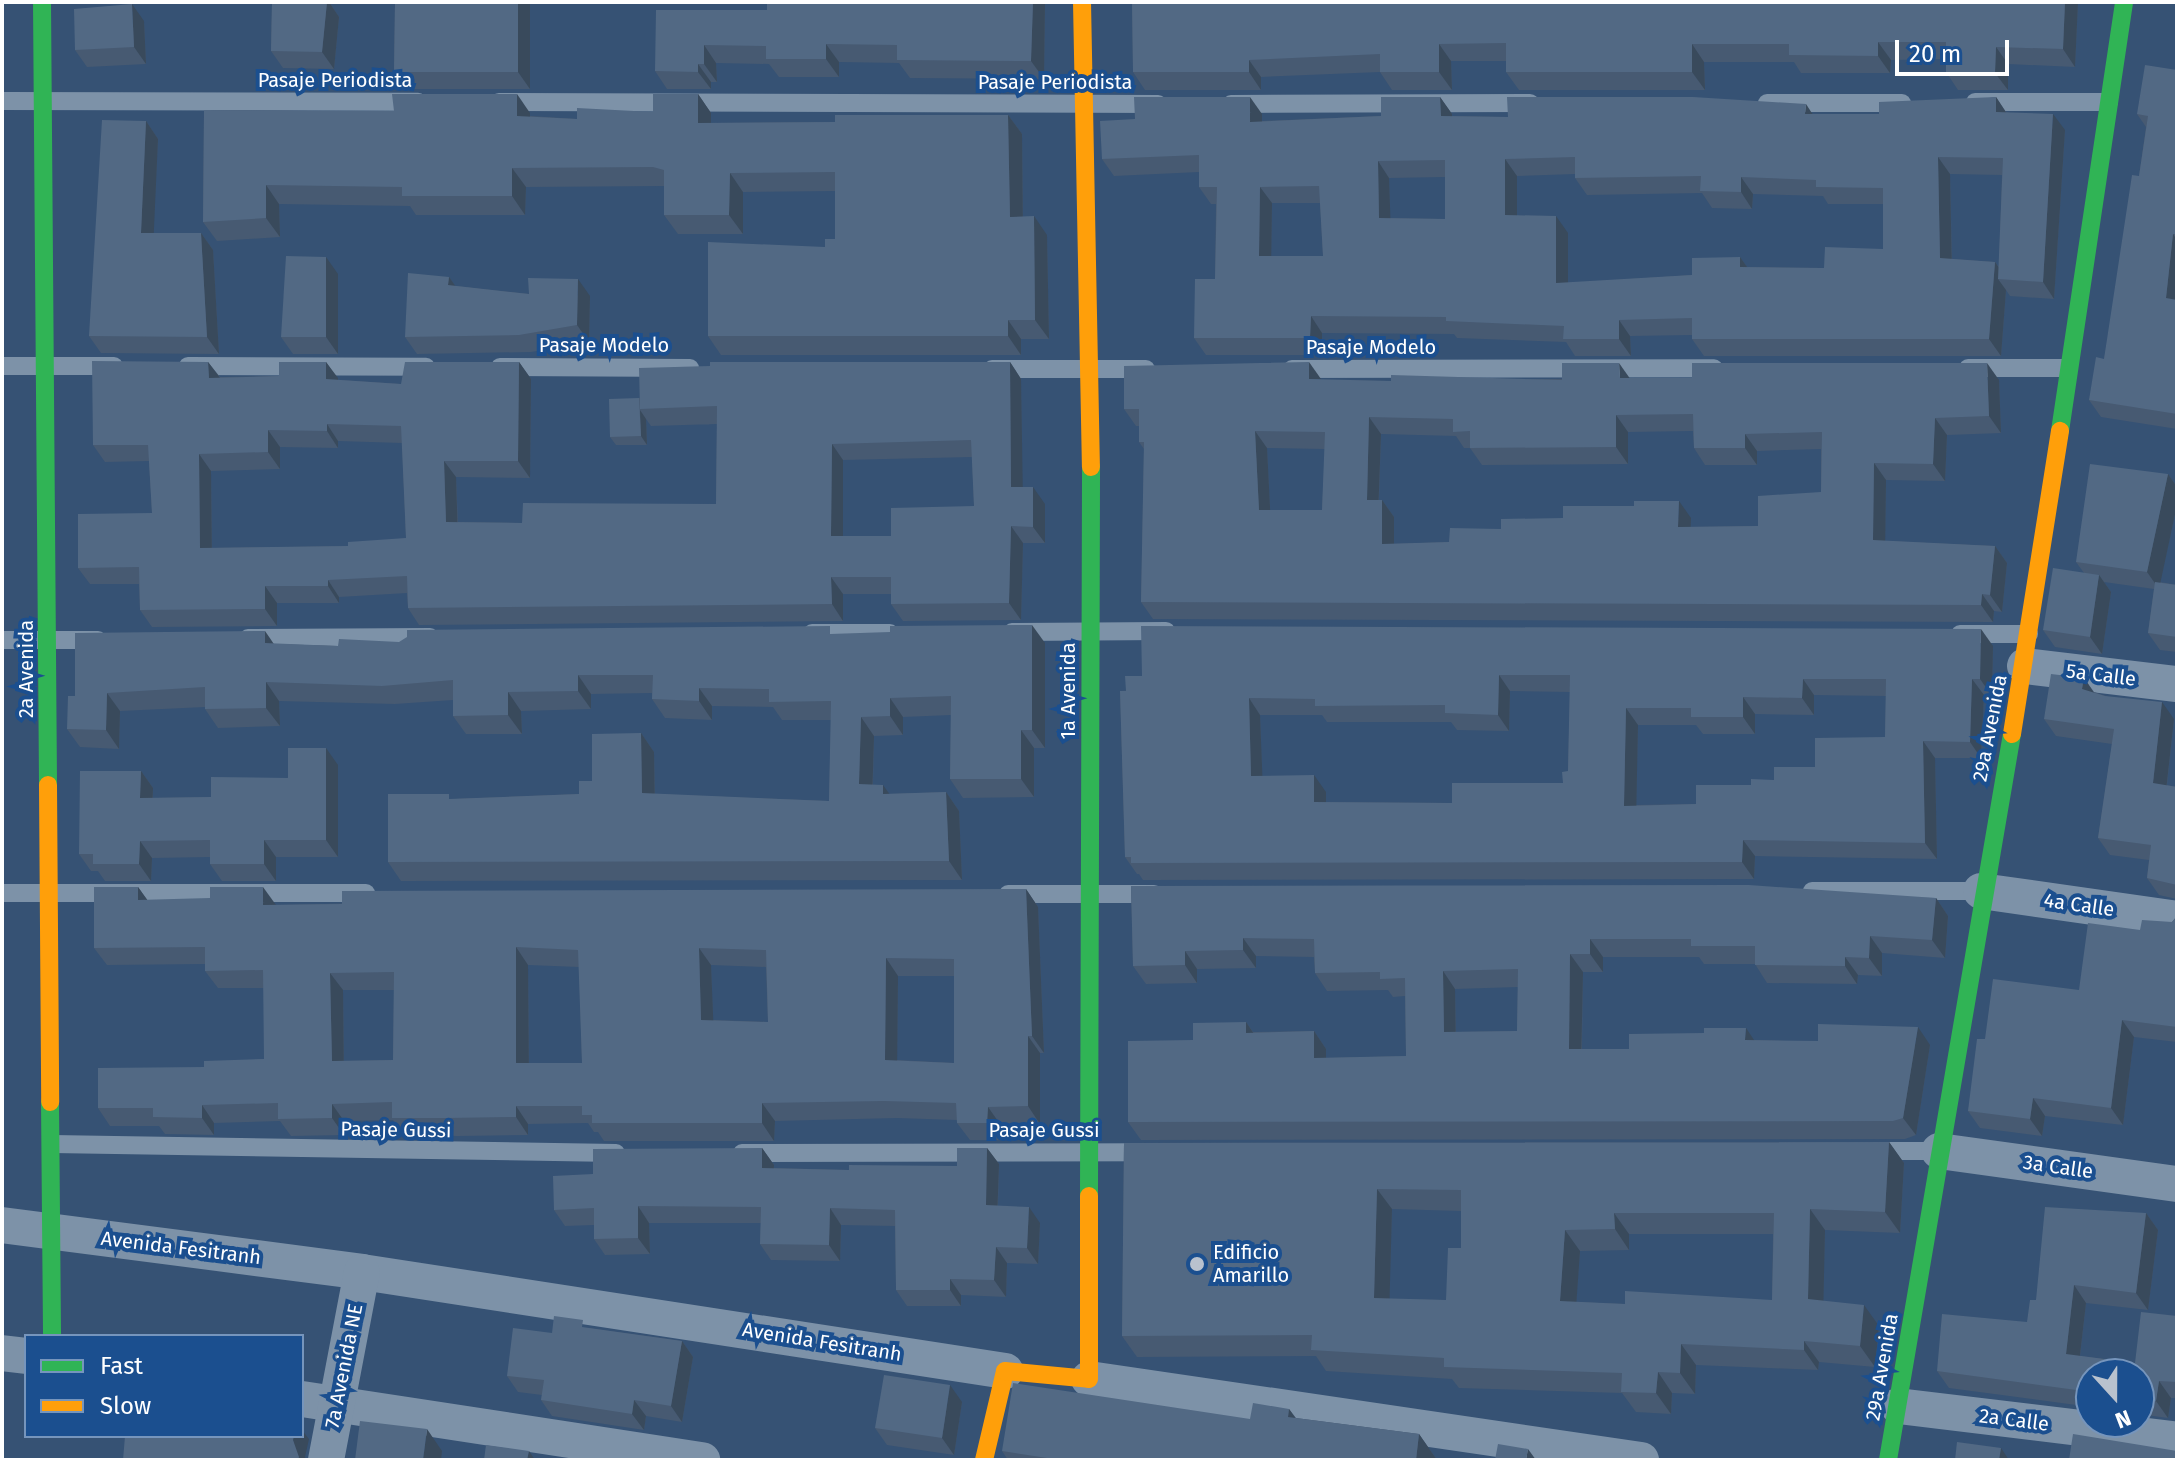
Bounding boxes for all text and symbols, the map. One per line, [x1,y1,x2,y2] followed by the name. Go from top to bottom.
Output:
[1899,24,2013,74] scale bar
[1909,40,1961,68] text: 20 m
[258,68,412,92] street label: Pasaje Periodista
[978,70,1132,94] street label: Pasaje Periodista
[539,333,669,357] street label: Pasaje Modelo
[1306,335,1436,359] street label: Pasaje Modelo
[14,620,38,718] street label: 2a Avenida
[1056,642,1080,740] street label: 1a Avenida
[2065,659,2137,691] street label: 5a Calle
[1968,672,2012,784] street label: 29a Avenida
[2042,888,2116,922] street label: 4a Calle
[340,1117,452,1143] street label: Pasaje Gussi
[988,1118,1100,1142] street label: Pasaje Gussi
[2021,1150,2095,1184] street label: 3a Calle
[100,1226,262,1270] street label: Avenida Fesitranh
[1213,1240,1289,1287] place label: Edificio Amarillo
[1188,1255,1206,1273] marker: Edificio Amarillo
[320,1302,368,1430] street label: 7a Avenida NE
[1861,1311,1903,1423] street label: 29a Avenida
[741,1318,903,1366] street label: Avenida Fesitranh
[24,1334,304,1438] legend
[100,1352,143,1380] text: Fast
[2075,1358,2155,1438] north arrow
[100,1392,151,1420] text: Slow
[1978,1404,2050,1436] street label: 2a Calle
[2111,1404,2135,1434] text: N

